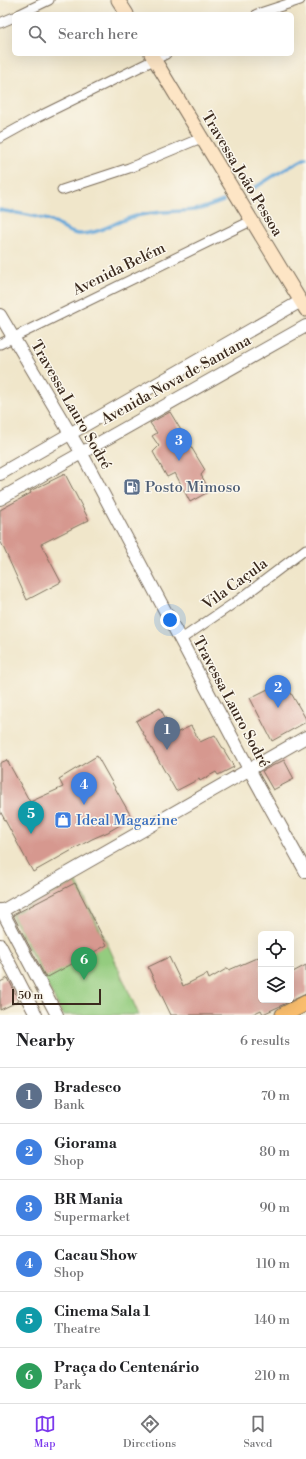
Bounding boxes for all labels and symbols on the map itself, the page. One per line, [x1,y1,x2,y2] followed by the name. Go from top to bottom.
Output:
[197,108,287,240] street label: Travessa João Pessoa
[69,238,168,300] street label: Avenida Belém
[97,331,255,430] street label: Avenida Nova de Santana
[26,337,116,473] street label: Travessa Lauro Sodré
[166,428,192,461] pin: 3
[122,477,142,497] fuel station icon: Posto Mimoso
[145,478,241,497] place label: Posto Mimoso
[198,554,272,615] street label: Vila Caçula
[160,610,180,630] your location
[188,633,274,771] street label: Travessa Lauro Sodré
[265,675,291,708] pin: 2
[154,717,180,750] pin: 1
[71,772,97,805] pin: 4
[18,801,44,834] pin: 5
[53,810,73,830] shop icon: Ideal Magazine
[76,811,178,830] place label: Ideal Magazine
[71,947,97,980] pin: 6
[12,987,101,1006] scale bar

